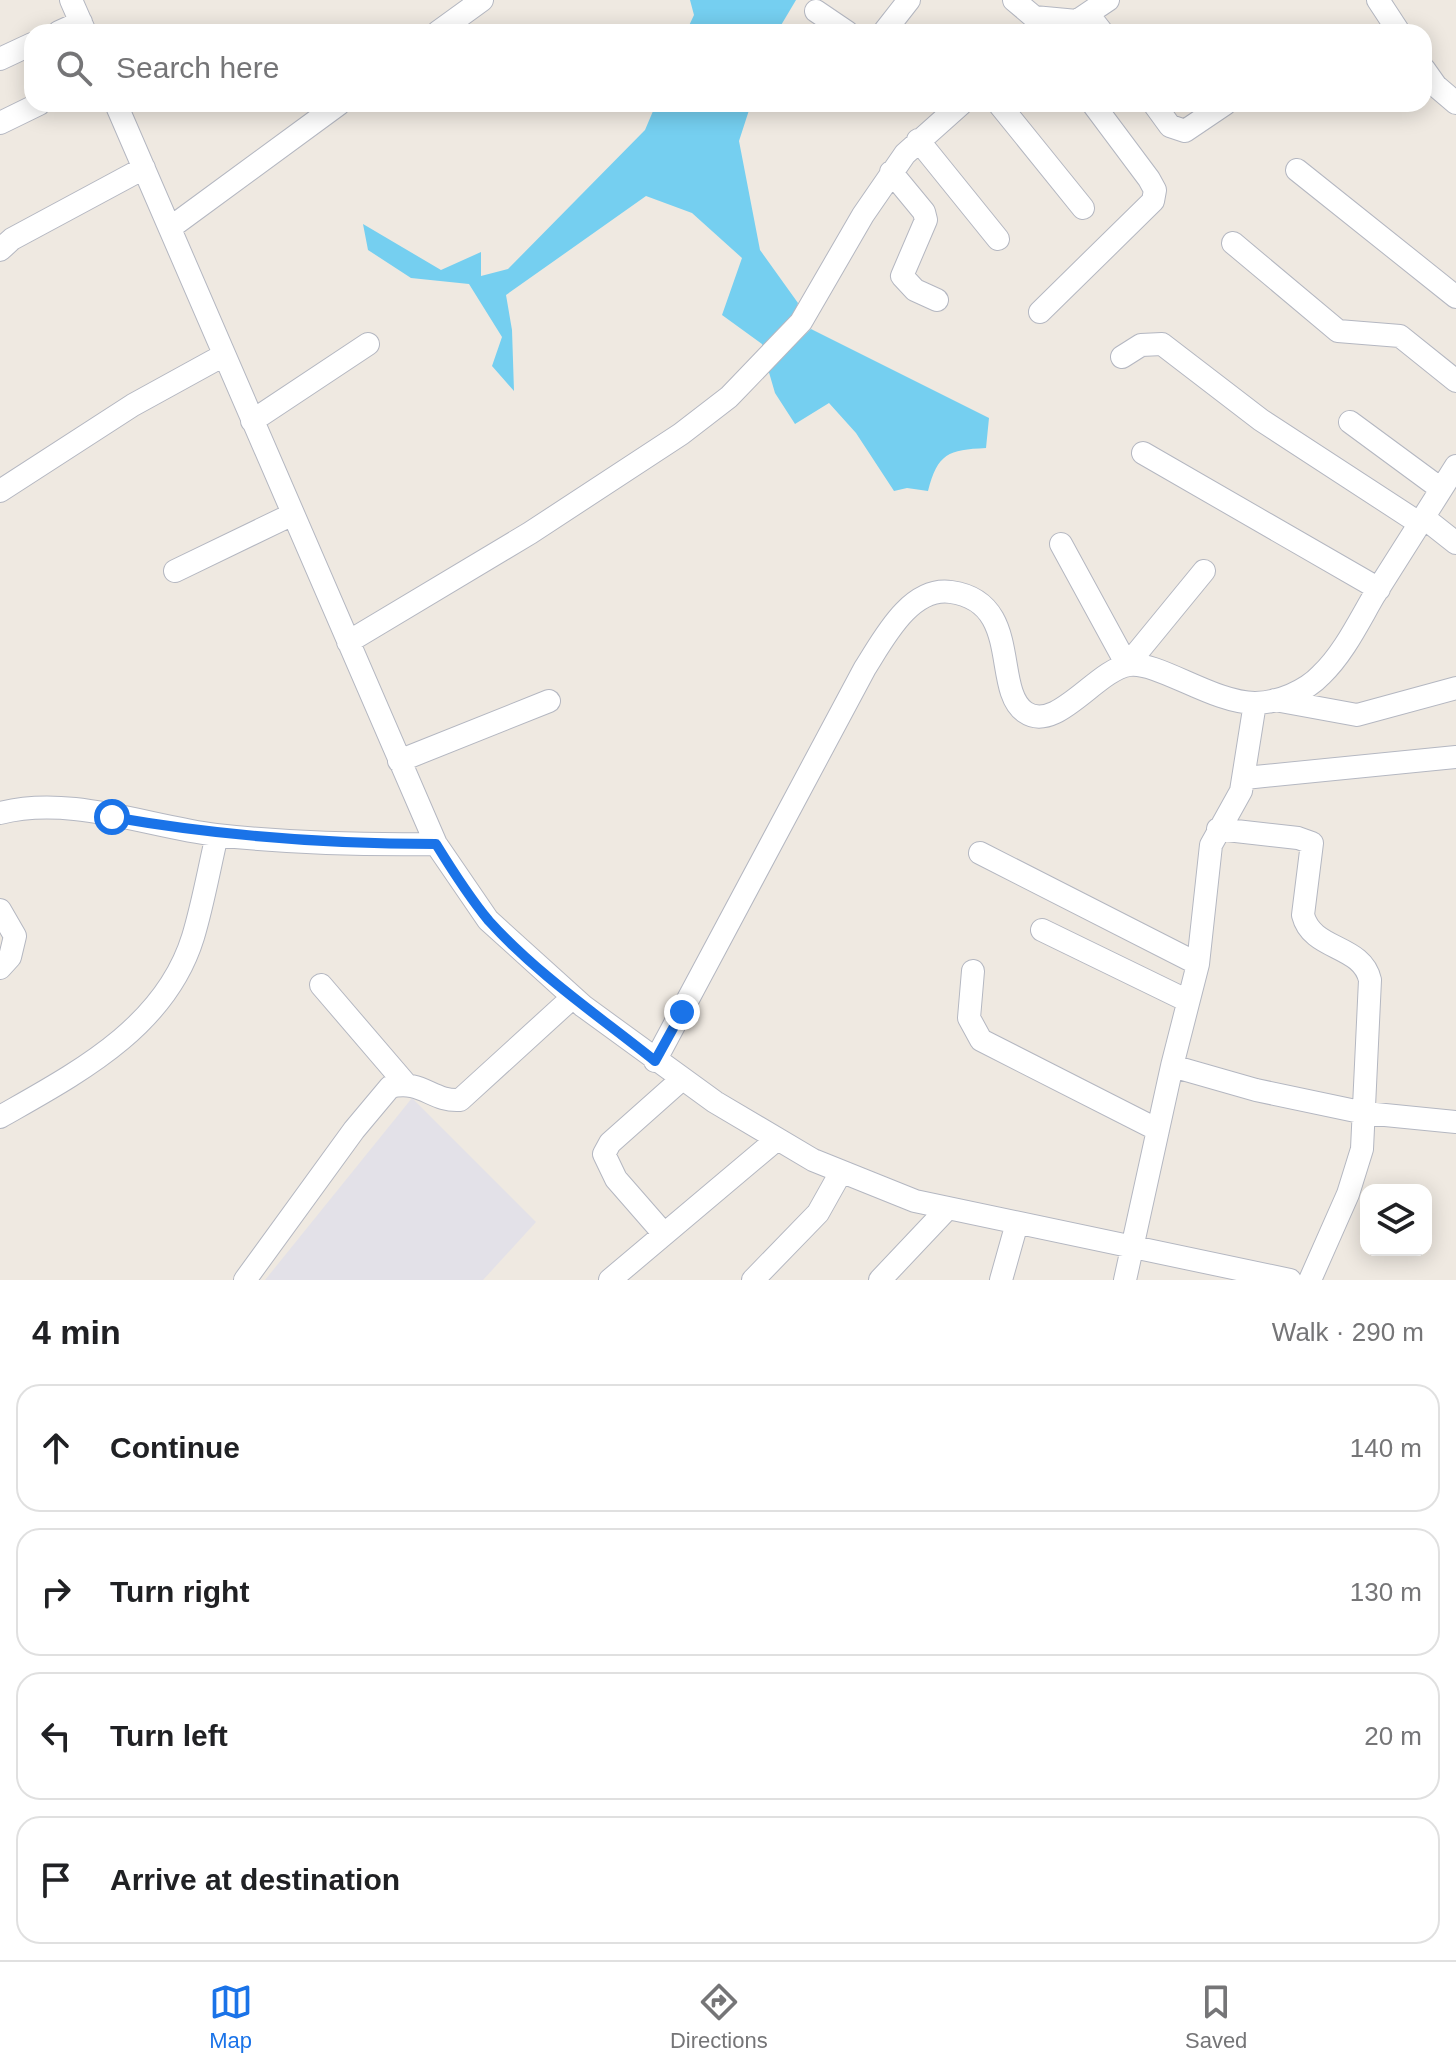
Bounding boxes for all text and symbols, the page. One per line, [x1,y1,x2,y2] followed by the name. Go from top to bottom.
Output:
[24,24,1432,112] search box
[52,46,96,90] icon: search
[116,51,279,84] text: Search here
[94,799,130,835] route start
[664,994,700,1030] route end
[1360,1184,1432,1256] map controls
[1360,1184,1432,1256] button: layers
[32,1313,121,1351] text: 4 min
[1272,1317,1424,1347] text: Walk · 290 m
[34,1426,78,1470] icon: ahead
[110,1431,240,1464] text: Continue
[1350,1433,1422,1463] text: 140 m
[34,1570,78,1614] icon: right
[110,1575,249,1608] text: Turn right
[1350,1577,1422,1607] text: 130 m
[34,1714,78,1758] icon: left
[110,1719,228,1752] text: Turn left
[1364,1721,1422,1751] text: 20 m
[34,1858,78,1902] icon: arrive
[110,1863,400,1896] text: Arrive at destination
[209,1980,253,2054] tab: Map
[670,1980,768,2054] tab: Directions
[1185,1980,1247,2054] tab: Saved

